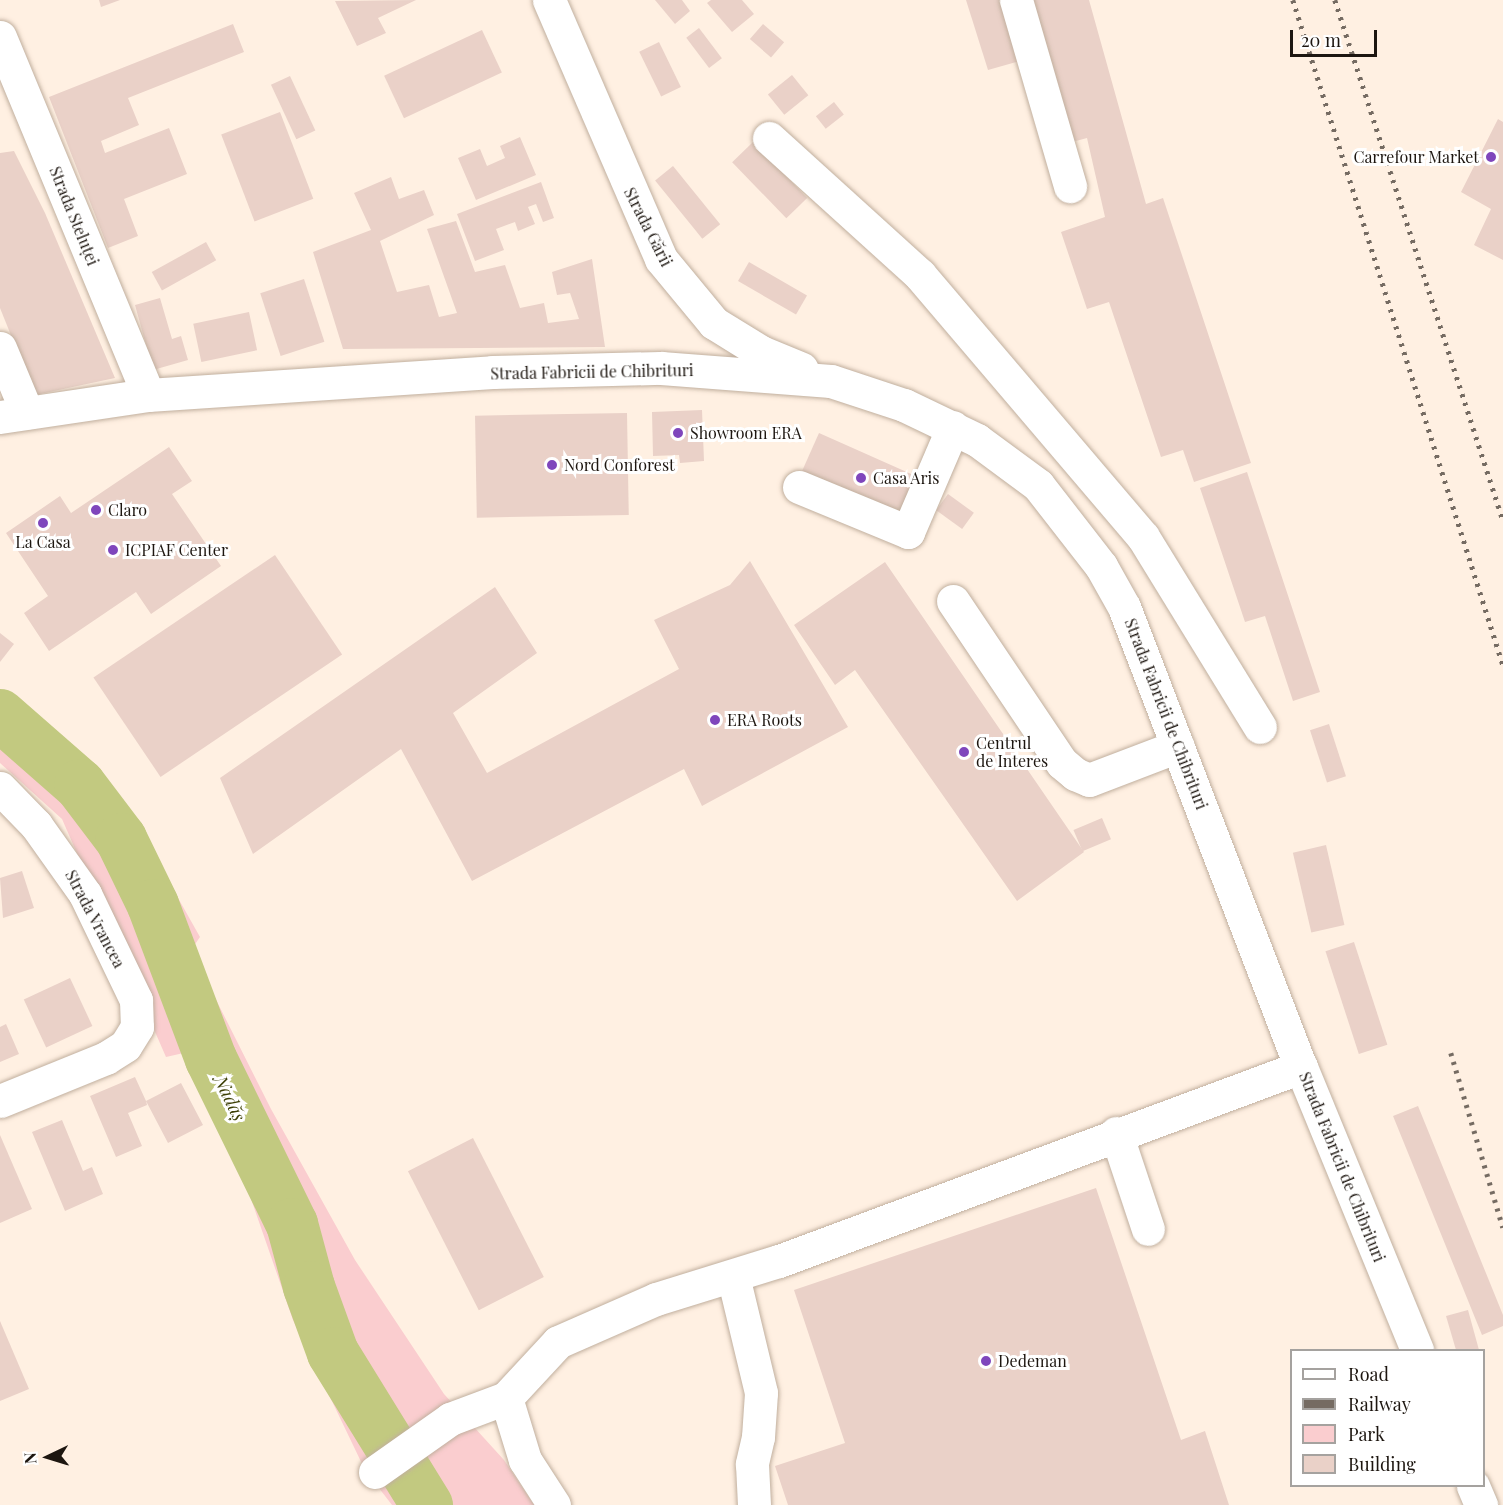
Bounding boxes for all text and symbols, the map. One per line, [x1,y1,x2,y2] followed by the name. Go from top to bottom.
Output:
[1293,18,1380,56] scale bar
[1301,28,1341,52] text: 20 m
[1353,147,1479,167] place label: Carrefour Market
[1484,150,1498,164] marker: Carrefour Market
[45,164,103,268] street label: Strada Steluței
[620,184,676,270] street label: Strada Gării
[490,361,694,383] street label: Strada Fabricii de Chibrituri
[690,423,802,443] place label: Showroom ERA
[671,426,685,440] marker: Showroom ERA
[564,455,675,475] place label: Nord Conforest
[545,458,559,472] marker: Nord Conforest
[873,468,940,488] place label: Casa Aris
[854,471,868,485] marker: Casa Aris
[108,500,147,520] place label: Claro
[89,503,103,517] marker: Claro
[36,516,50,530] marker: La Casa
[15,532,71,552] place label: La Casa
[125,540,228,560] place label: ICPIAF Center
[106,543,120,557] marker: ICPIAF Center
[1121,616,1211,812] street label: Strada Fabricii de Chibrituri
[727,710,802,730] place label: ERA Roots
[708,713,722,727] marker: ERA Roots
[976,733,1048,771] place label: Centrul de Interes
[957,745,971,759] marker: Centrul de Interes
[61,866,129,972] street label: Strada Vrancea
[1295,1069,1389,1265] street label: Strada Fabricii de Chibrituri
[210,1072,250,1124] water label: Nadăș
[1290,1349,1485,1487] legend
[998,1351,1067,1371] place label: Dedeman
[979,1354,993,1368] marker: Dedeman
[1348,1362,1389,1386] text: Road
[1348,1392,1411,1416] text: Railway
[1348,1422,1385,1446] text: Park
[18,1427,78,1487] north arrow
[19,1452,40,1465] text: N
[1348,1452,1416,1476] text: Building

